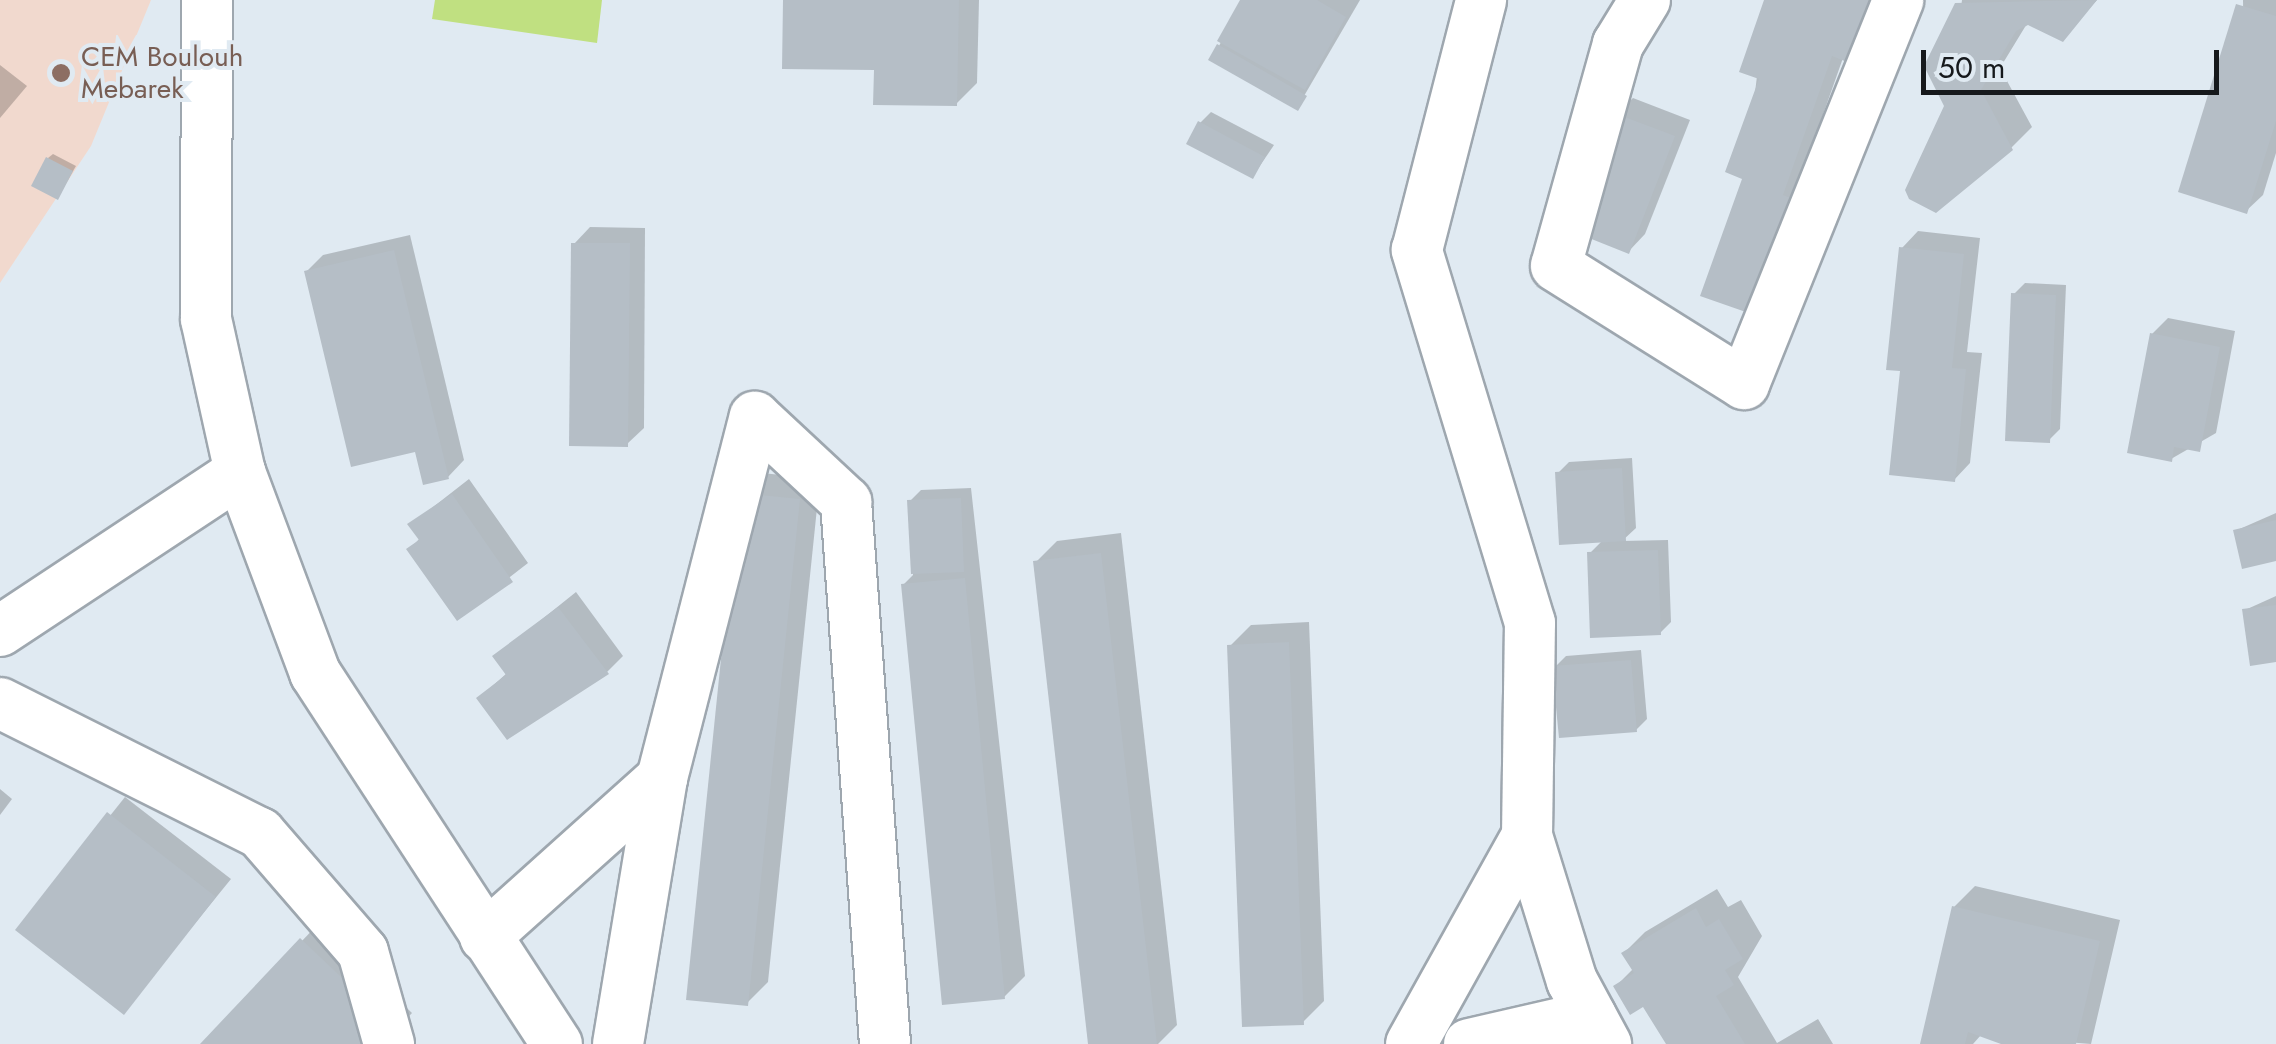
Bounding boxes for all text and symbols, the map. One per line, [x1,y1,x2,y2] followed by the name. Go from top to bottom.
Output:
[1926,30,2224,92] scale bar
[81,40,243,106] place label: CEM Boulouh Mebarek
[1938,46,2005,89] text: 50 m
[50,62,72,84] marker: CEM Boulouh Mebarek

